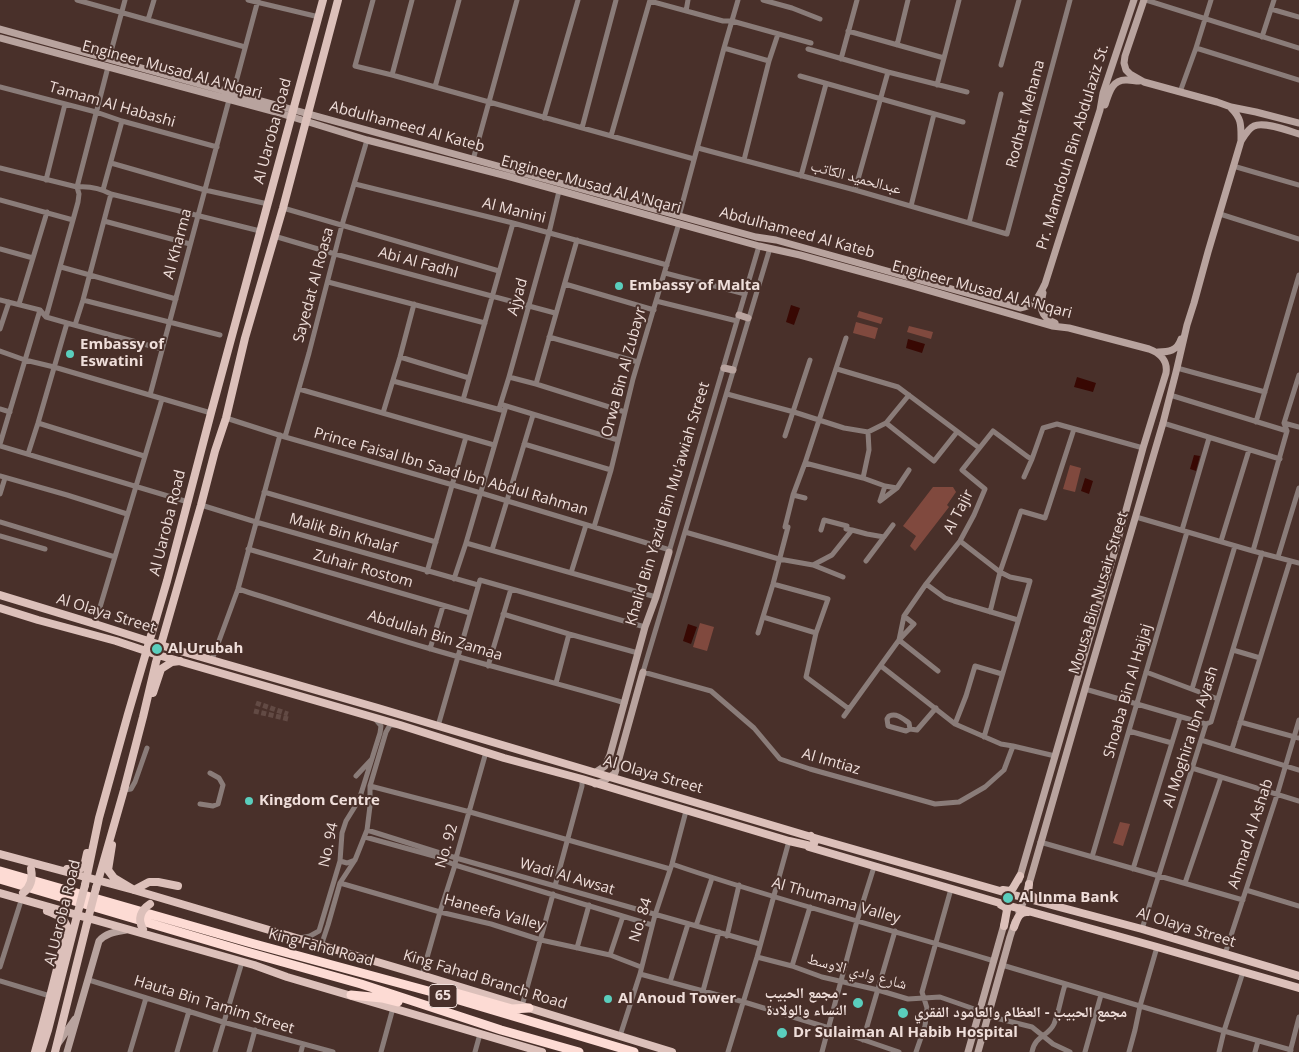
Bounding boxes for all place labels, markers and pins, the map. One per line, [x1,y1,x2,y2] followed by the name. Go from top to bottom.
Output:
[629,277,760,295] place label: Embassy of Malta
[613,280,625,292] marker: Embassy of Malta
[80,336,164,371] place label: Embassy of Eswatini
[64,348,76,360] marker: Embassy of Eswatini
[168,640,243,658] place label: Al Urubah
[150,642,164,656] marker: Al Urubah
[259,792,380,810] place label: Kingdom Centre
[243,795,255,807] marker: Kingdom Centre
[1019,889,1119,907] place label: Al Inma Bank
[1001,891,1015,905] marker: Al Inma Bank
[765,985,847,1020] place label: مجمع الحبيب - النساء والولادة
[618,990,736,1008] place label: Al Anoud Tower
[602,993,614,1005] marker: Al Anoud Tower
[851,996,865,1010] marker: مجمع الحبيب - النساء والولادة
[914,1004,1127,1022] place label: مجمع الحبيب - العظام والعامود الفقري
[896,1006,910,1020] marker: مجمع الحبيب - العظام والعامود الفقري
[793,1024,1018,1042] place label: Dr Sulaiman Al Habib Hospital
[775,1026,789,1040] marker: Dr Sulaiman Al Habib Hospital

